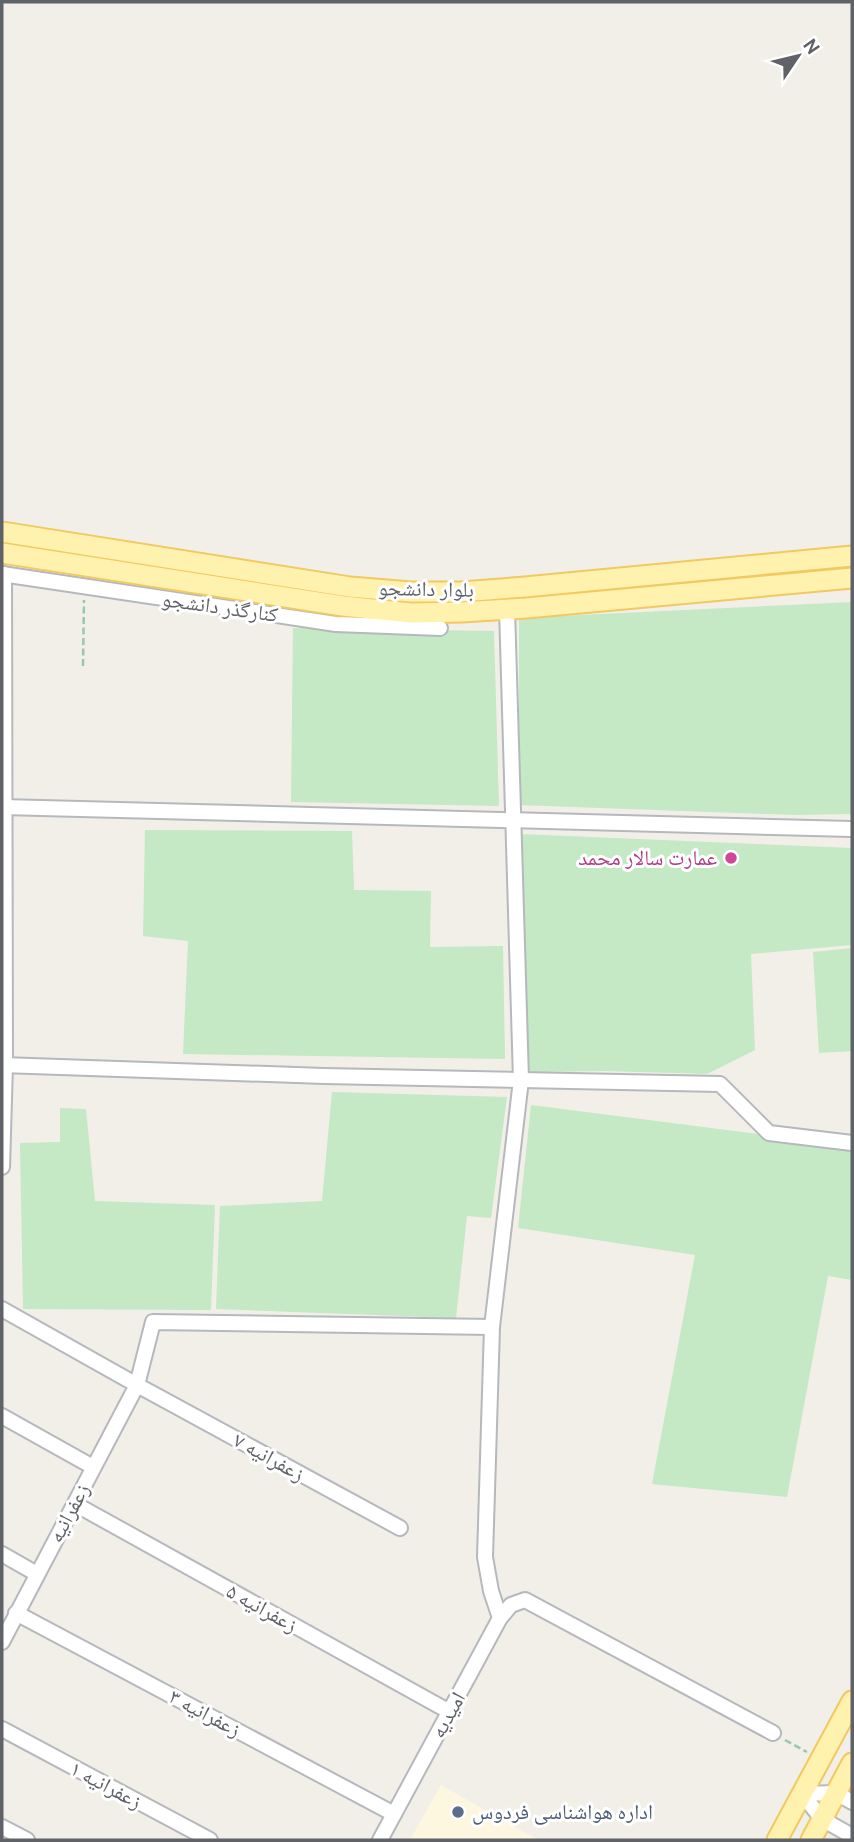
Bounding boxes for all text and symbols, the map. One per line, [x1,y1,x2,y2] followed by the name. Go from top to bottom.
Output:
[763,21,833,91] north arrow
[798,34,825,59] text: N
[378,575,474,602] street label: بلوار دانشجو
[160,586,280,627] street label: کنارگذر دانشجو
[578,845,717,870] place label: عمارت سالار محمد
[723,850,739,866] marker: عمارت سالار محمد
[229,1427,309,1486] street label: زعفرانیه ۷
[43,1479,94,1547] street label: زعفرانیه
[222,1578,302,1637] street label: زعفرانیه ۵
[165,1683,245,1742] street label: زعفرانیه ۳
[425,1687,470,1742] street label: امیدیه
[66,1755,146,1814] street label: زعفرانیه ۱
[472,1799,653,1825] place label: اداره هواشناسی فردوس
[450,1804,466,1820] marker: اداره هواشناسی فردوس

